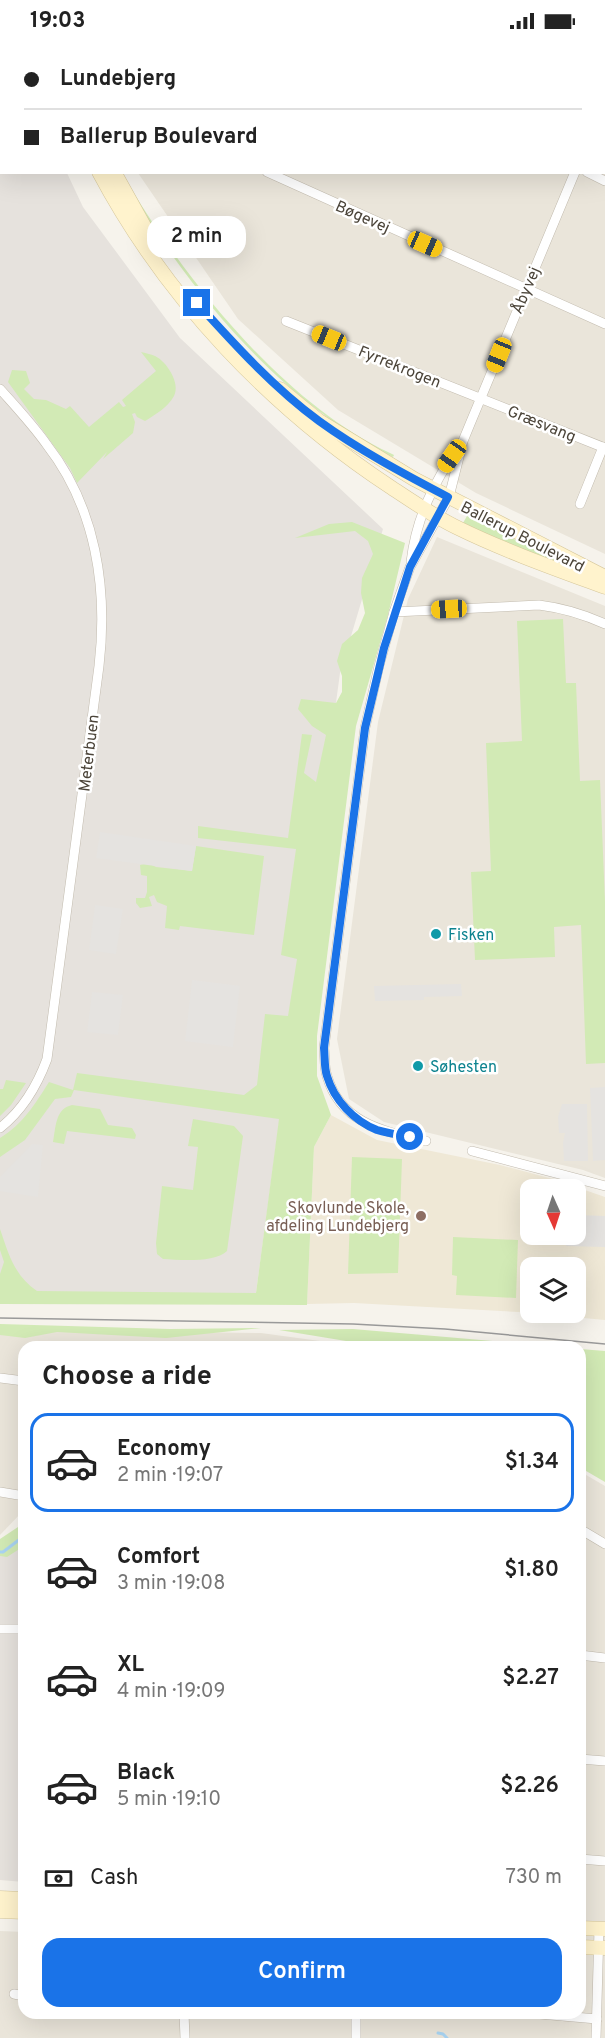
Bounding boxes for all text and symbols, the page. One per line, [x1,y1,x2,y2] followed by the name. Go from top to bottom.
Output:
[30,8,85,35] text: 19:03
[60,66,176,93] text: Lundebjerg
[60,124,258,151] text: Ballerup Boulevard
[332,197,393,239] street label: Bøgevej
[148,216,246,258] callout: 2 min
[171,224,222,250] text: 2 min
[405,228,445,260] car
[507,264,546,317] street label: Åbyvej
[183,289,210,316] route end
[309,323,349,353] car
[484,335,514,375] car
[355,342,444,393] street label: Fyrrekrogen
[504,402,579,448] street label: Græsvang
[434,436,470,476] car
[457,498,587,578] street label: Ballerup Boulevard
[431,599,467,619] car
[75,713,105,793] street label: Meterbuen
[448,926,494,946] place label: Fisken
[429,927,443,941] marker: Fisken
[430,1058,497,1078] place label: Søhesten
[411,1059,425,1073] marker: Søhesten
[396,1123,423,1150] route start
[520,1179,586,1245] north arrow
[520,1179,586,1323] map controls
[266,1199,409,1237] place label: Skovlunde Skole, afdeling Lundebjerg
[414,1209,428,1223] marker: Skovlunde Skole, afdeling Lundebjerg
[520,1257,586,1323] button: layers
[42,1360,212,1394] text: Choose a ride
[45,1436,99,1490] icon: car
[117,1436,211,1463] text: Economy
[505,1449,559,1476] text: $1.34
[117,1463,223,1489] text: 2 min · 19:07
[45,1544,99,1598] icon: car
[117,1544,200,1571] text: Comfort
[504,1557,559,1584] text: $1.80
[117,1571,225,1597] text: 3 min · 19:08
[45,1652,99,1706] icon: car
[117,1652,144,1679] text: XL
[502,1665,559,1692] text: $2.27
[117,1679,225,1705] text: 4 min · 19:09
[45,1760,99,1814] icon: car
[117,1760,175,1787] text: Black
[500,1773,559,1800] text: $2.26
[117,1787,221,1813] text: 5 min · 19:10
[42,1862,75,1895] icon: cash
[90,1865,139,1892] text: Cash
[506,1865,562,1891] text: 730 m
[42,1938,562,2007] button: Confirm

